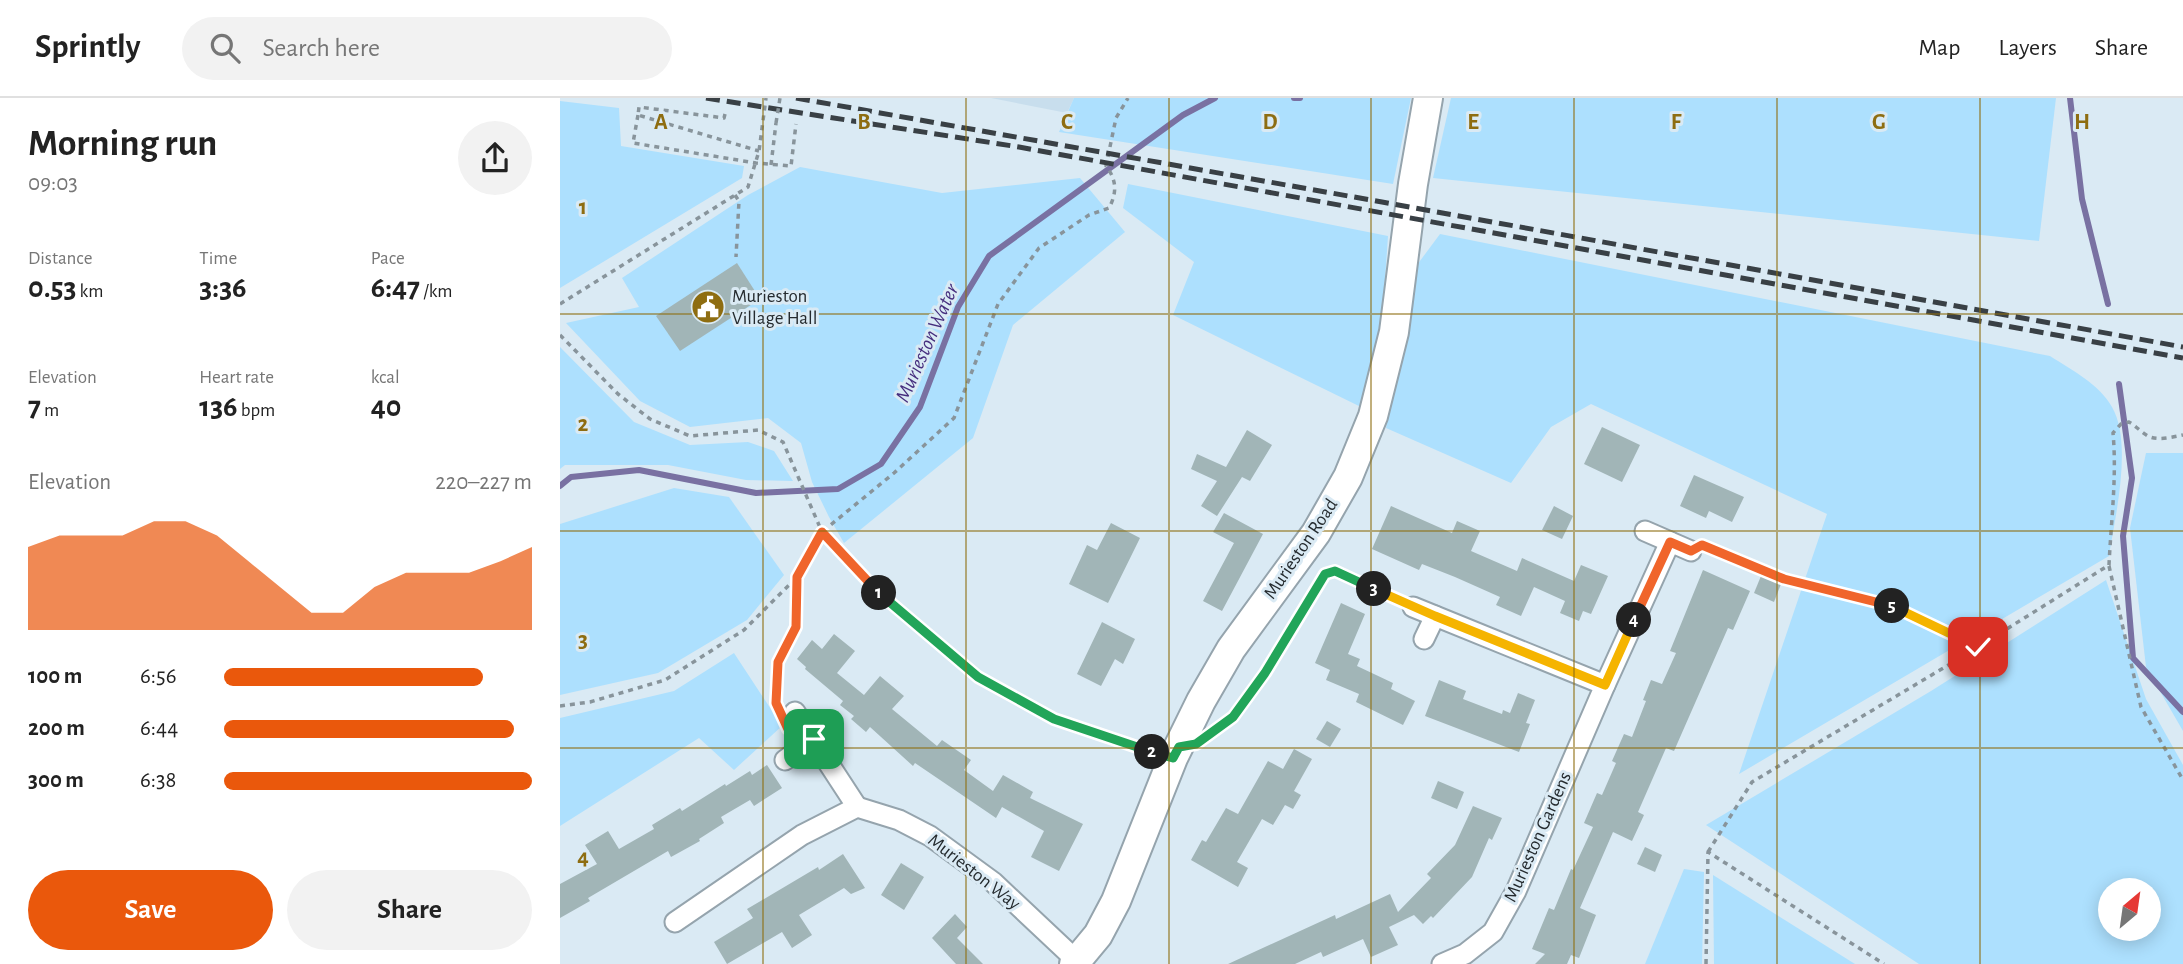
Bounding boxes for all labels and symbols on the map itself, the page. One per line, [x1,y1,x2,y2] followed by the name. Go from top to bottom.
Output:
[654,111,668,134] text: A
[857,111,871,134] text: B
[1061,111,1073,134] text: C
[1262,111,1278,134] text: D
[1467,111,1479,134] text: E
[1671,111,1682,134] text: F
[1872,111,1886,134] text: G
[2074,111,2090,134] text: H
[579,196,587,219] text: 1
[892,280,963,405] water label: Murieston Water
[732,287,817,328] place label: Murieston Village Hall
[689,288,727,326] public building icon: Murieston Village Hall
[578,413,589,436] text: 2
[1261,495,1341,603] street label: Murieston Road
[1356,572,1392,606] pin: 3
[862,575,896,610] pin: 1
[1874,588,1910,624] pin: 5
[1616,602,1652,638] pin: 4
[1948,617,2008,677] pin
[578,629,588,652] text: 3
[784,709,844,769] pin
[1134,734,1170,770] pin: 2
[1501,769,1575,905] street label: Murieston Gardens
[924,830,1024,914] street label: Murieston Way
[577,846,589,869] text: 4
[2098,878,2161,942] north arrow

